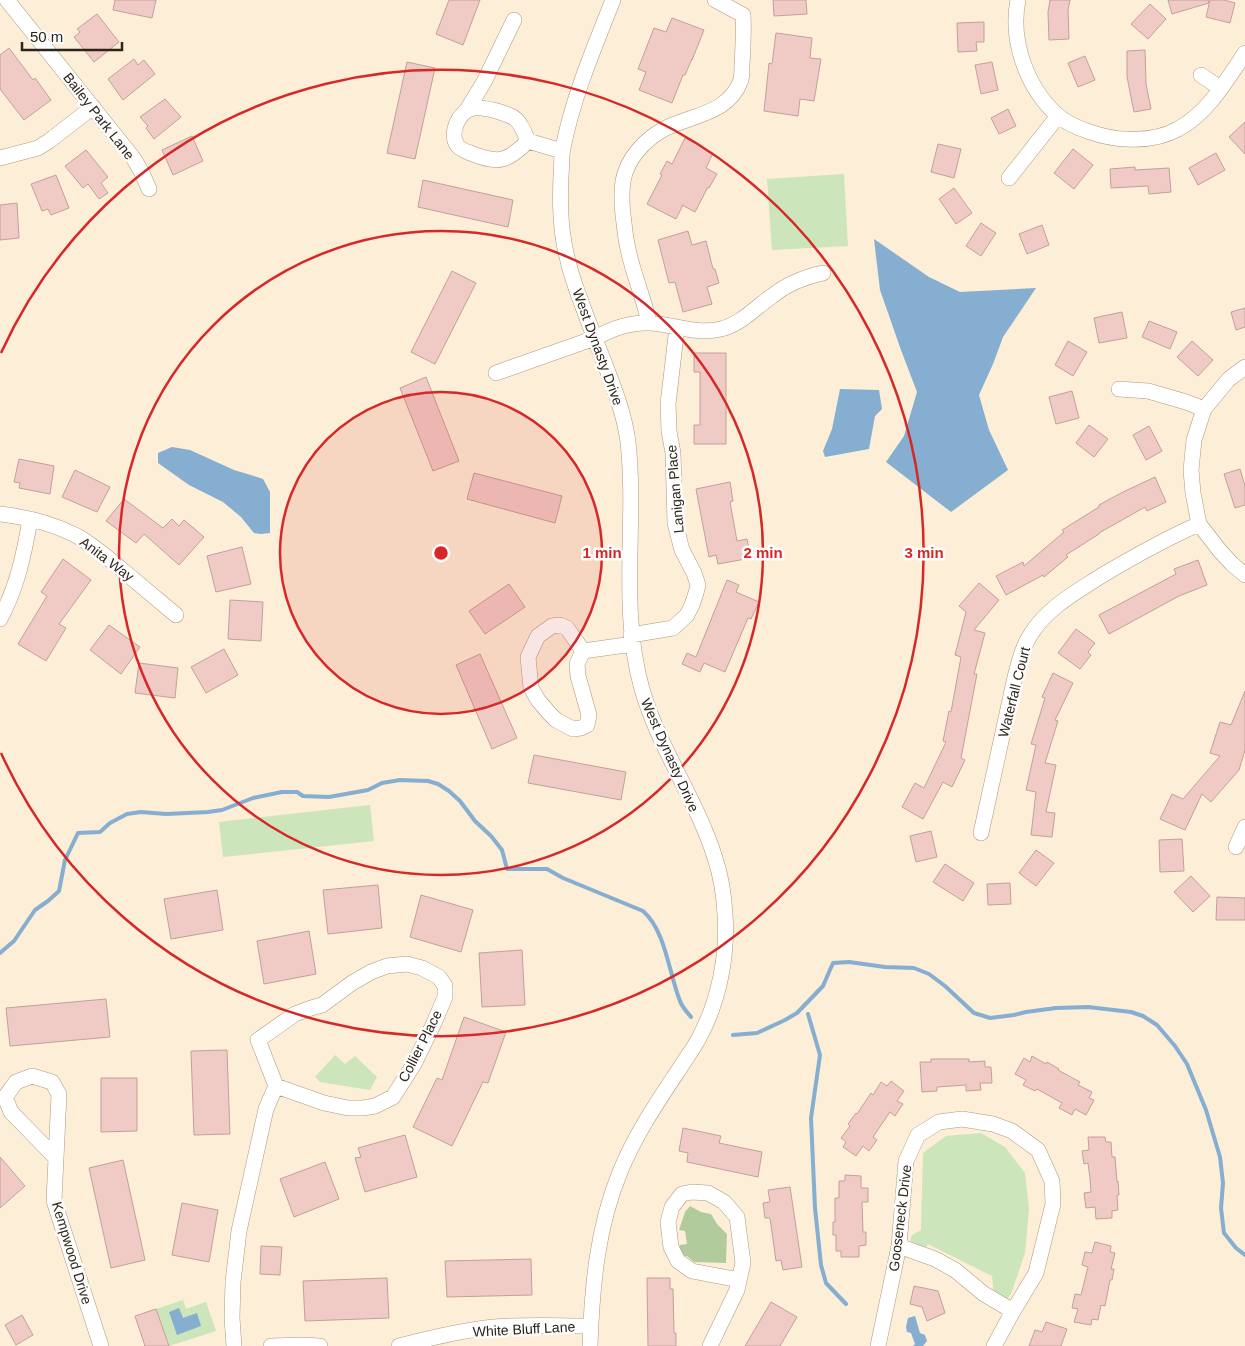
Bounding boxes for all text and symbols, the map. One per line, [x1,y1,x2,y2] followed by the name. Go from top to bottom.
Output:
[22,20,122,52] scale bar
[30,28,63,45] text: 50 m
[60,69,138,163] street label: Bailey Park Lane
[570,287,627,408] street label: West Dynasty Drive
[663,444,687,534] street label: Lanigan Place
[77,534,137,584] street label: Anita Way
[432,544,450,562] centre of rings
[582,544,622,561] text: 1 min
[743,544,783,561] text: 2 min
[904,544,944,561] text: 3 min
[995,645,1033,739] street label: Waterfall Court
[638,696,702,814] street label: West Dynasty Drive
[395,1007,445,1085] street label: Collier Place
[886,1164,915,1272] street label: Gooseneck Drive
[49,1200,95,1307] street label: Kempwood Drive
[472,1318,576,1340] street label: White Bluff Lane

